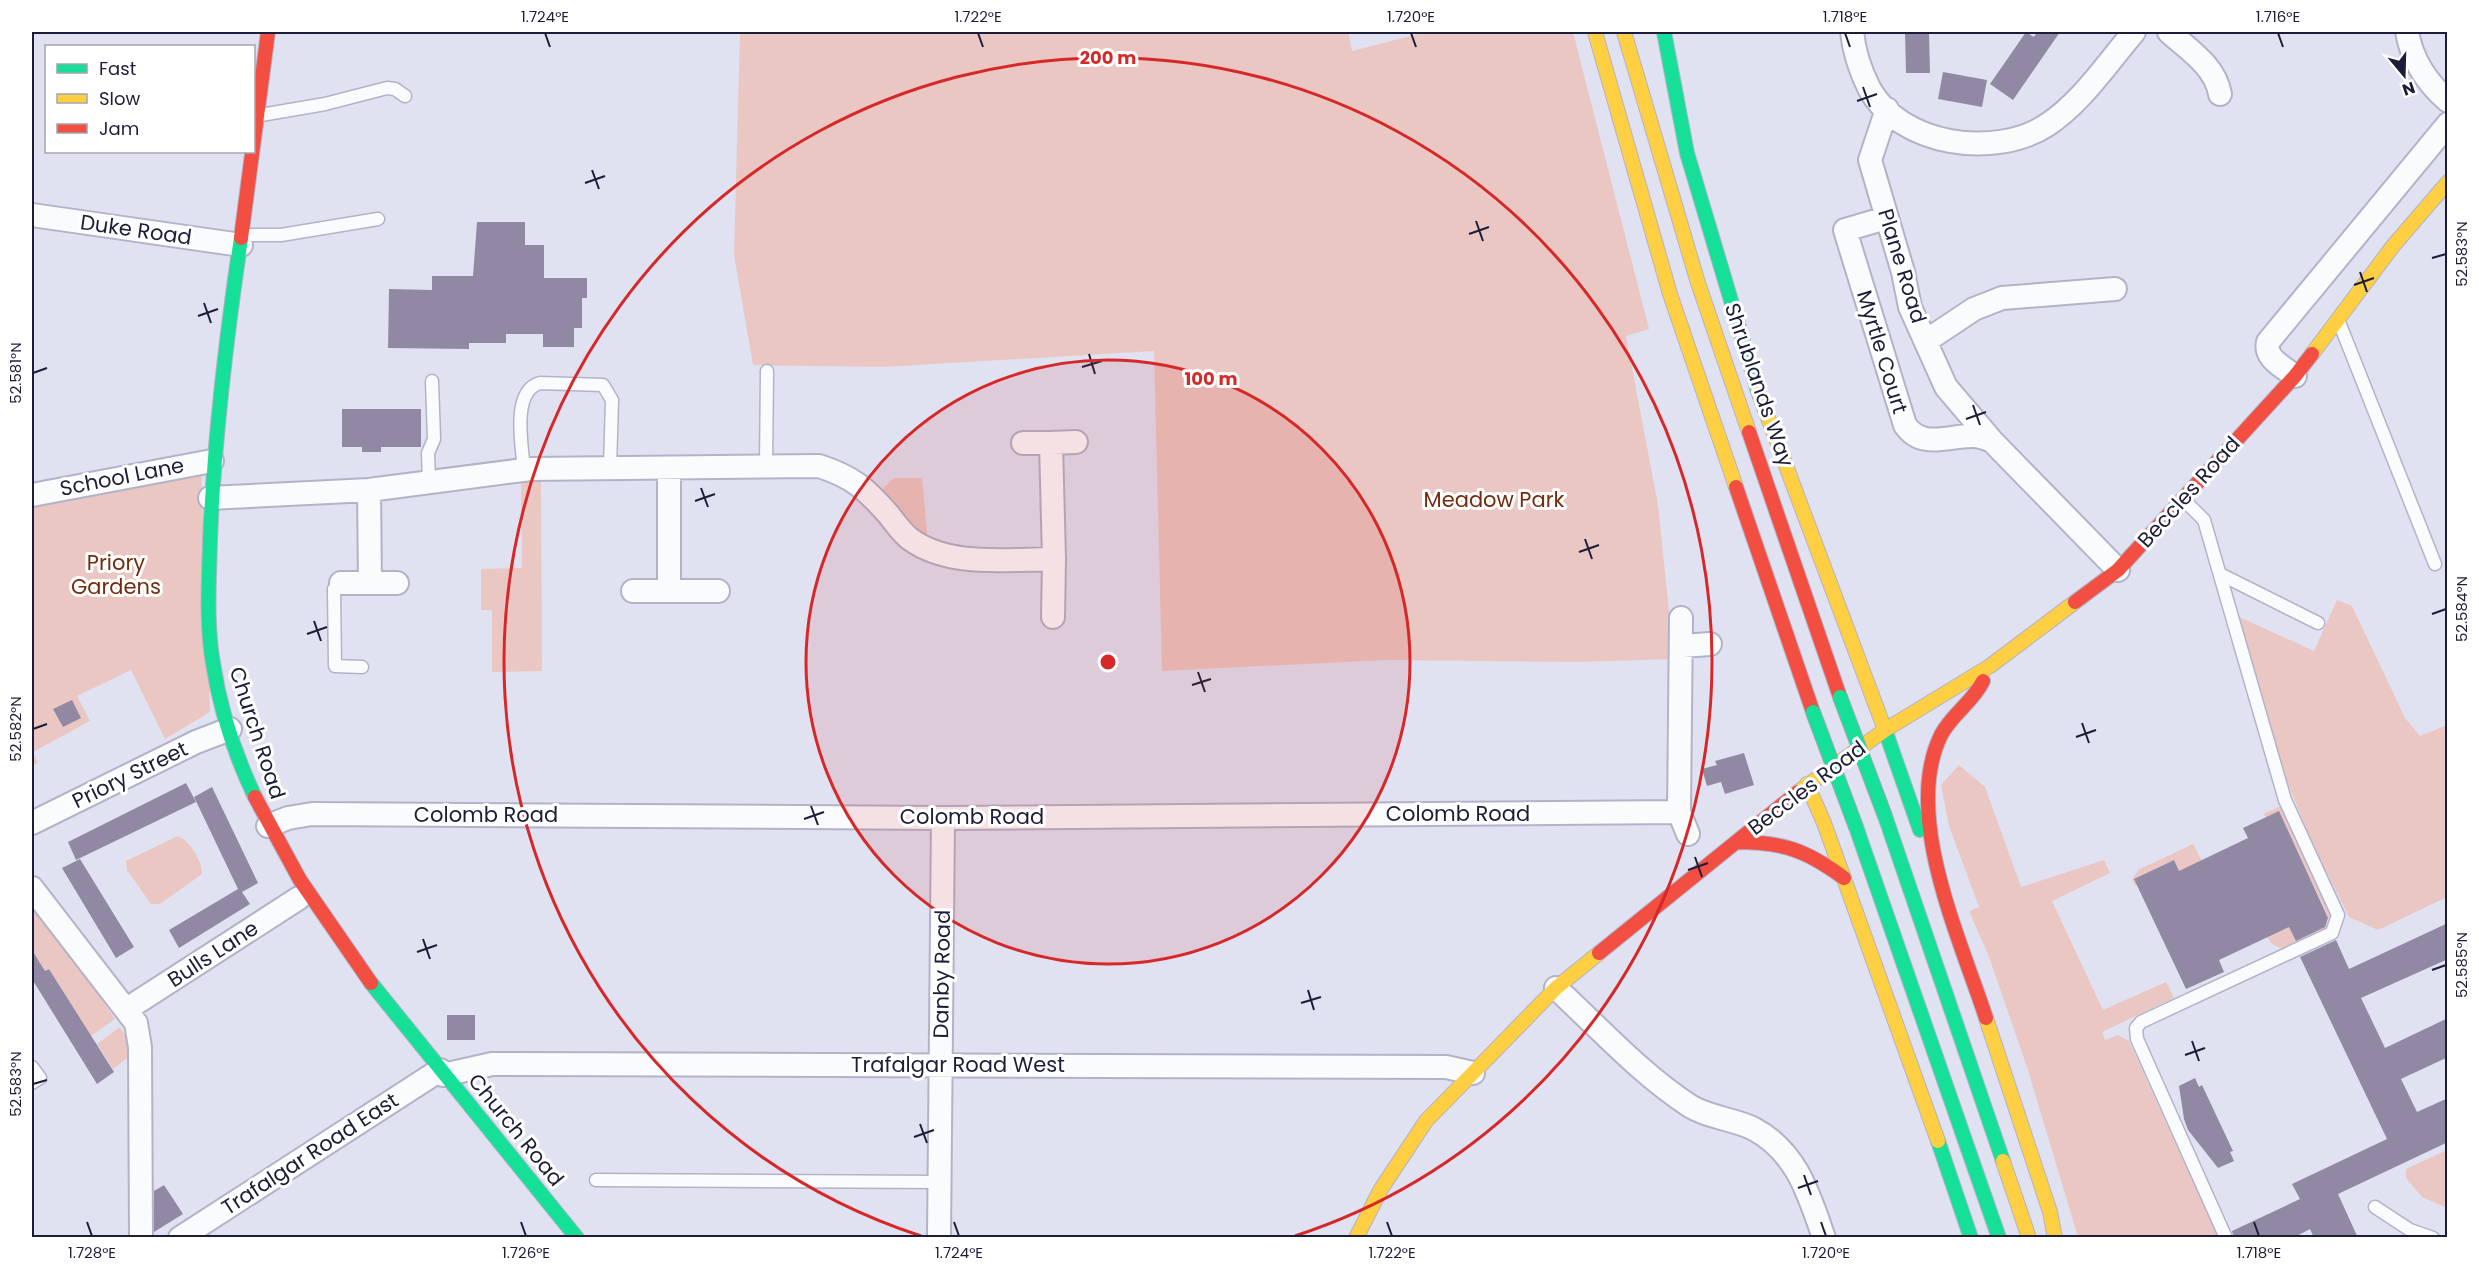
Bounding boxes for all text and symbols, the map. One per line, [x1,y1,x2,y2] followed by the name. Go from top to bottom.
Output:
[521,6,569,27] text: 1.724°E
[954,6,1002,27] text: 1.722°E
[1387,6,1435,27] text: 1.720°E
[1823,6,1867,27] text: 1.718°E
[2256,6,2300,27] text: 1.716°E
[45,45,255,153] legend
[1080,45,1136,70] text: 200 m
[2374,45,2434,105] north arrow
[99,56,136,81] text: Fast
[2399,76,2418,102] text: N
[99,86,141,111] text: Slow
[99,116,139,141] text: Jam
[1871,205,1934,327] street label: Plane Road
[78,207,194,252] street label: Duke Road
[2451,221,2472,287] text: 52.583°N
[1850,287,1915,417] street label: Myrtle Court
[1718,299,1801,471] street label: Shrublands Way
[5,342,26,404] text: 52.581°N
[1184,366,1238,391] text: 100 m
[2131,430,2246,554] street label: Beccles Road
[57,450,186,503] street label: School Lane
[1424,485,1565,514] park label: Meadow Park
[71,548,161,601] park label: Priory Gardens
[2451,576,2472,642] text: 52.584°N
[1098,652,1118,672] centre of rings
[222,663,292,803] street label: Church Road
[5,696,26,762] text: 52.582°N
[67,734,192,815] street label: Priory Street
[1742,734,1872,842] street label: Beccles Road
[1386,799,1530,828] street label: Colomb Road
[414,800,558,829] street label: Colomb Road
[900,802,1044,831] street label: Colomb Road
[926,909,957,1039] street label: Danby Road
[162,913,264,994] street label: Bulls Lane
[2451,932,2472,998] text: 52.585°N
[851,1050,1065,1079] street label: Trafalgar Road West
[5,1051,26,1117] text: 52.583°N
[462,1067,571,1192] street label: Church Road
[216,1086,404,1222] street label: Trafalgar Road East
[68,1242,116,1263] text: 1.728°E
[502,1242,550,1263] text: 1.726°E
[935,1242,983,1263] text: 1.724°E
[1368,1242,1416,1263] text: 1.722°E
[1802,1242,1850,1263] text: 1.720°E
[2237,1242,2281,1263] text: 1.718°E

